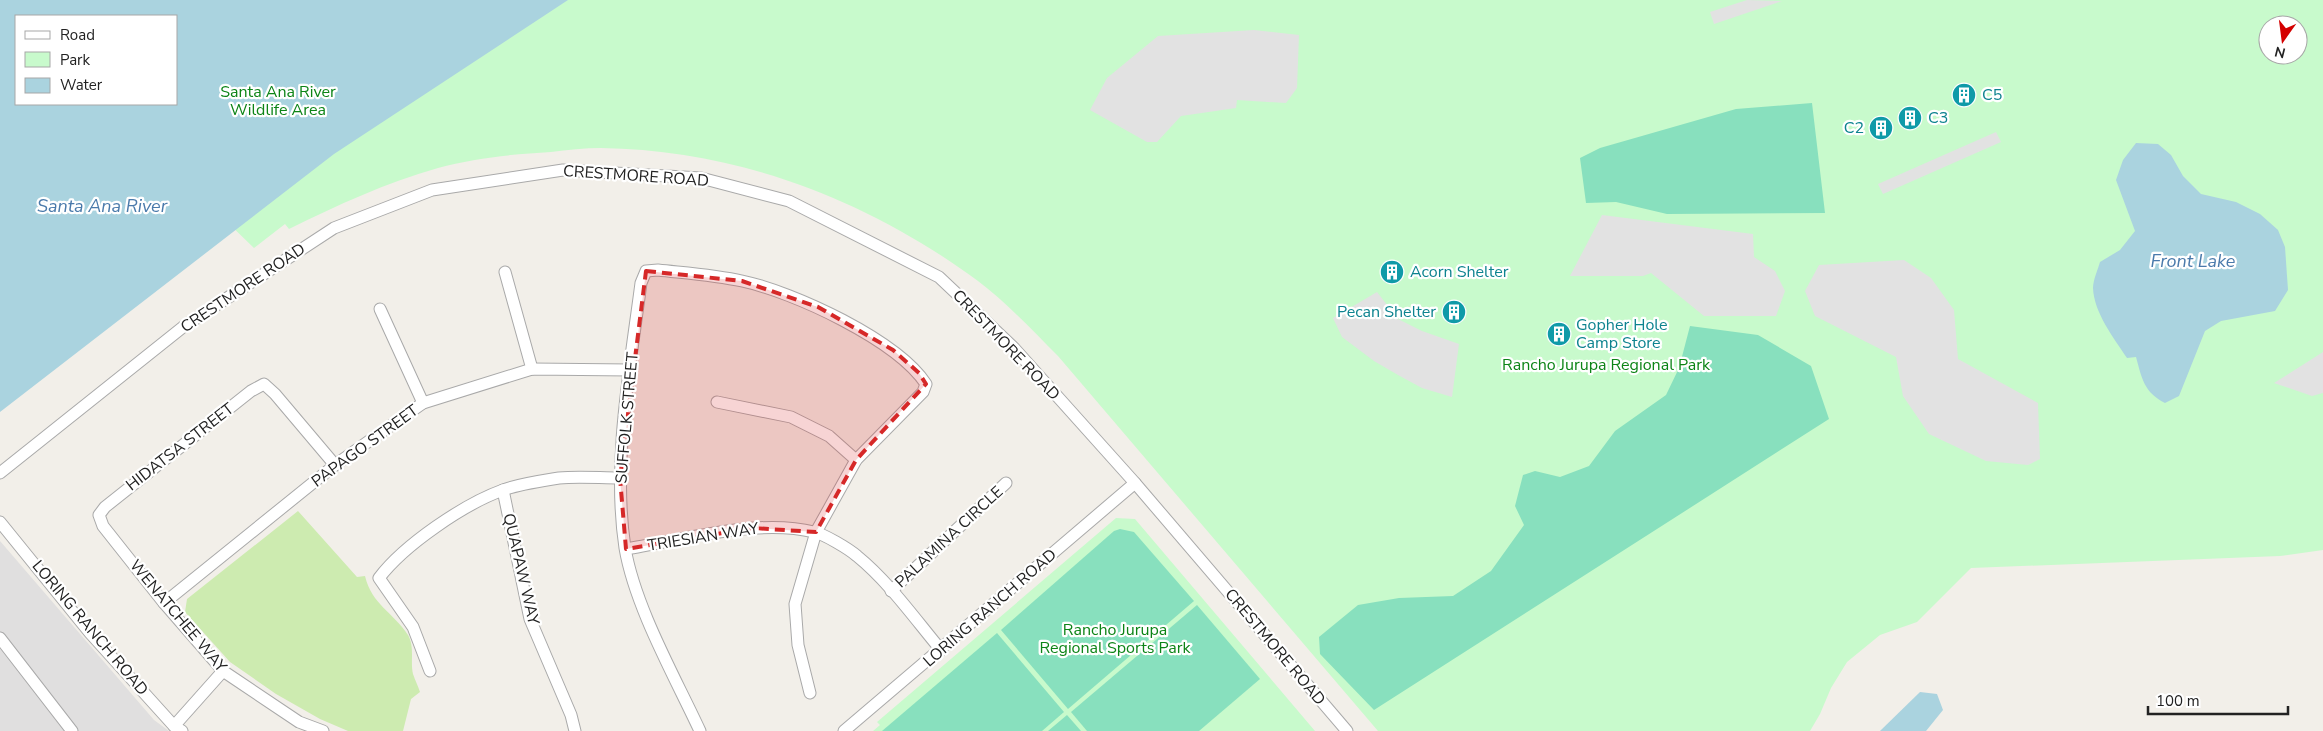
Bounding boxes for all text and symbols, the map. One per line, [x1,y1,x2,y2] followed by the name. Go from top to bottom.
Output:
[15,15,178,105] legend
[2258,15,2308,65] north arrow
[60,25,95,45] text: Road
[2273,42,2287,63] text: N
[60,50,90,70] text: Park
[60,75,103,95] text: Water
[220,81,336,121] park label: Santa Ana River Wildlife Area
[1951,82,1977,108] building icon: C5
[1982,84,2002,106] place label: C5
[1897,105,1923,131] building icon: C3
[1928,107,1948,129] place label: C3
[1868,115,1894,141] building icon: C2
[1844,117,1864,139] place label: C2
[562,160,710,192] street label: CRESTMORE ROAD
[37,194,168,218] water label: Santa Ana River
[176,238,310,338] street label: CRESTMORE ROAD
[2151,249,2236,273] water label: Front Lake
[1379,259,1405,285] building icon: Acorn Shelter
[1410,261,1509,283] place label: Acorn Shelter
[947,285,1065,405] street label: CRESTMORE ROAD
[1441,299,1467,325] building icon: Pecan Shelter
[1337,301,1436,323] place label: Pecan Shelter
[1576,314,1668,354] place label: Gopher Hole Camp Store
[1546,321,1572,347] building icon: Gopher Hole Camp Store
[610,351,644,485] street label: SUFFOLK STREET
[1502,354,1711,376] park label: Rancho Jurupa Regional Park
[122,398,239,496] street label: HIDATSA STREET
[307,400,423,492] street label: PAPAGO STREET
[890,481,1008,593] street label: PALAMINA CIRCLE
[497,511,545,627] street label: QUAPAW WAY
[646,517,761,557] street label: TRIESIAN WAY
[919,544,1061,672] street label: LORING RANCH ROAD
[124,555,232,677] street label: WENATCHEE WAY
[27,556,153,700] street label: LORING RANCH ROAD
[1220,584,1330,710] street label: CRESTMORE ROAD
[1039,619,1191,659] park label: Rancho Jurupa Regional Sports Park
[2148,684,2288,716] scale bar
[2156,691,2200,711] text: 100 m

